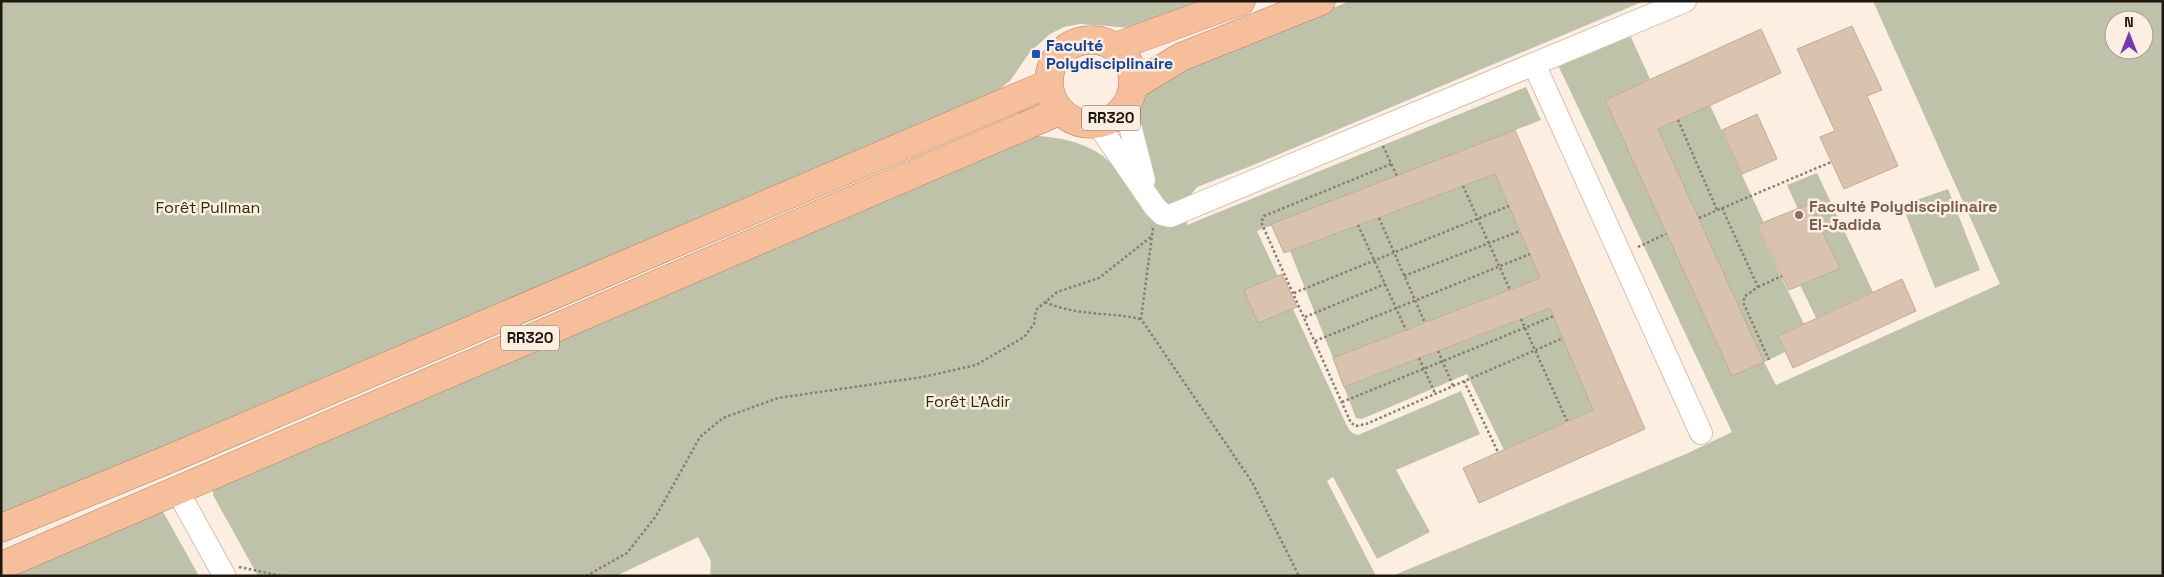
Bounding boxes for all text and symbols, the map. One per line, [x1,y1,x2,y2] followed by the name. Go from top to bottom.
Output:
[2104,10,2154,60] north arrow
[2124,13,2134,31] text: N
[1046,35,1173,74] place label: Faculté Polydisciplinaire
[1030,48,1042,60] marker: Faculté Polydisciplinaire
[1082,106,1140,130] road number: RR320
[1809,196,1998,235] place label: Faculté Polydisciplinaire El-Jadida
[156,197,260,218] park label: Forêt Pullman
[1793,209,1805,221] marker: Faculté Polydisciplinaire El-Jadida
[501,326,559,350] road number: RR320
[926,391,1010,412] park label: Forêt L'Adir

